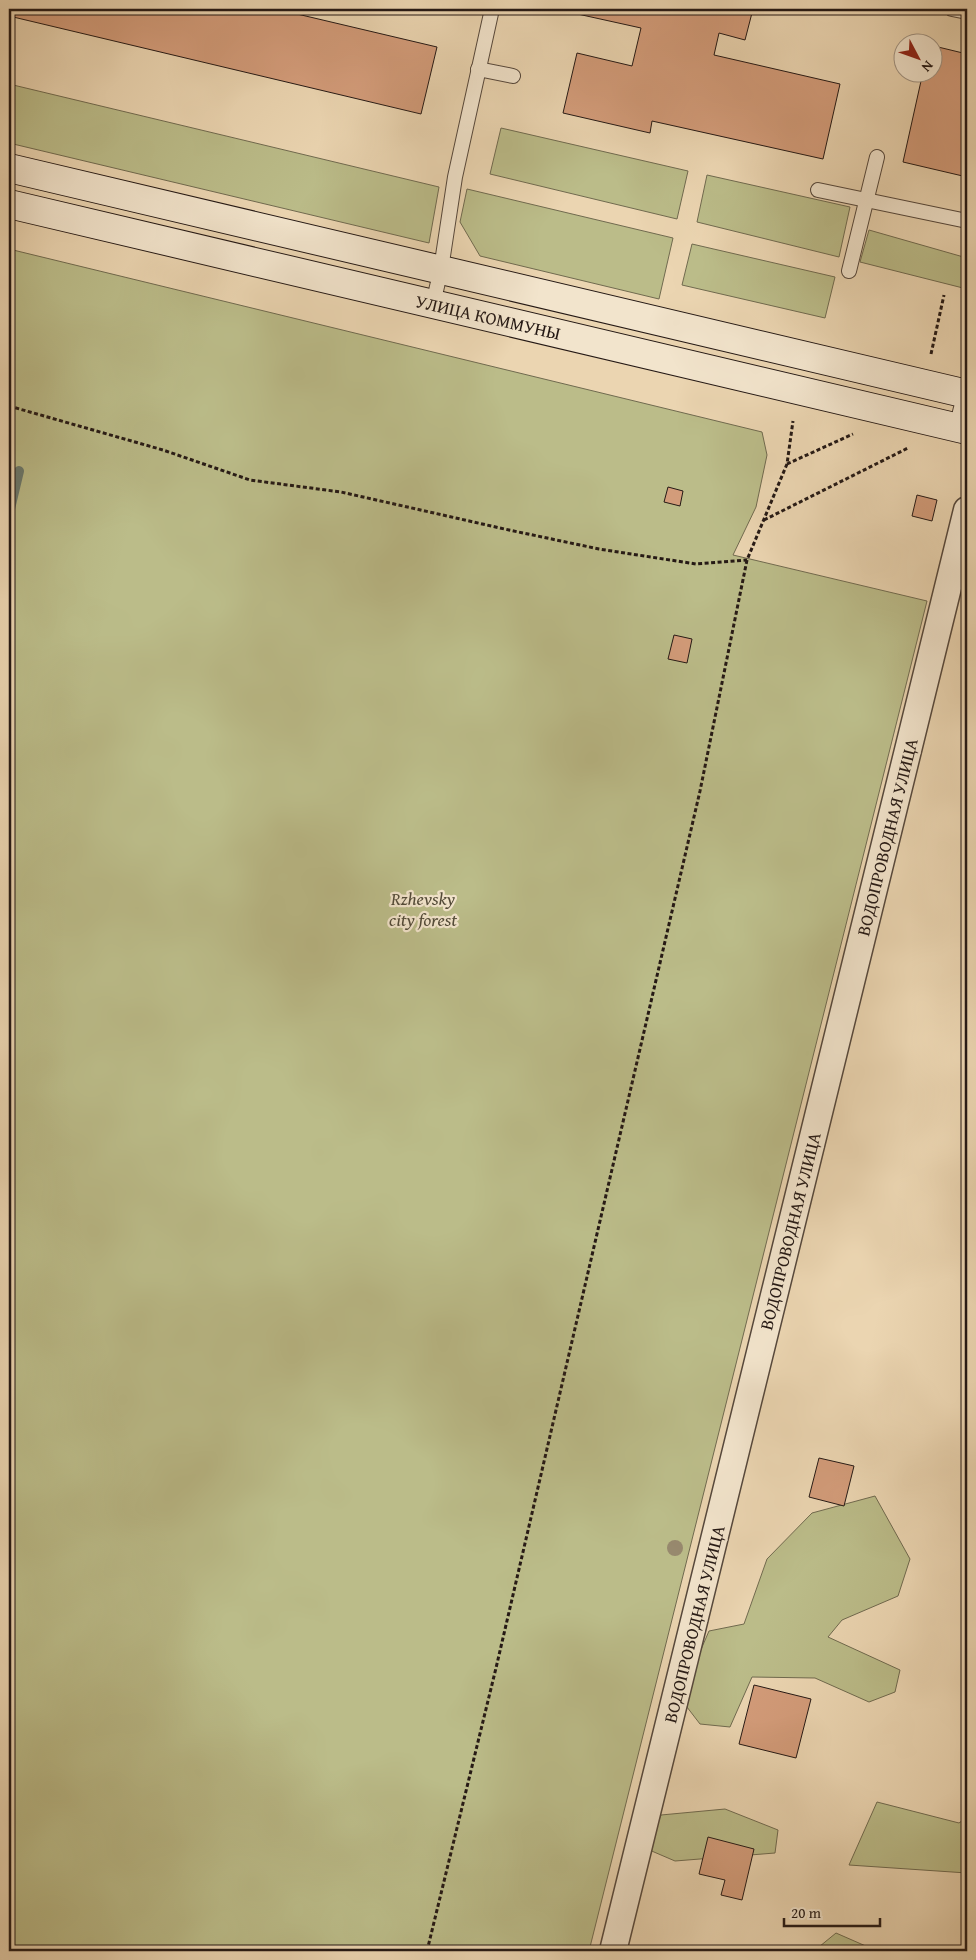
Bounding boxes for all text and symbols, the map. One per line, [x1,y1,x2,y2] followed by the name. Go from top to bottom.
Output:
[894,32,944,82] north arrow
[917,56,938,77] text: N
[413,287,563,347] street label: УЛИЦА КОММУНЫ
[849,735,925,939] street label: ВОДОПРОВОДНАЯ УЛИЦА
[389,885,457,933] park label: Rzhevsky city forest
[752,1129,828,1333] street label: ВОДОПРОВОДНАЯ УЛИЦА
[656,1522,732,1726] street label: ВОДОПРОВОДНАЯ УЛИЦА
[784,1895,880,1927] scale bar
[791,1902,822,1923] text: 20 m

